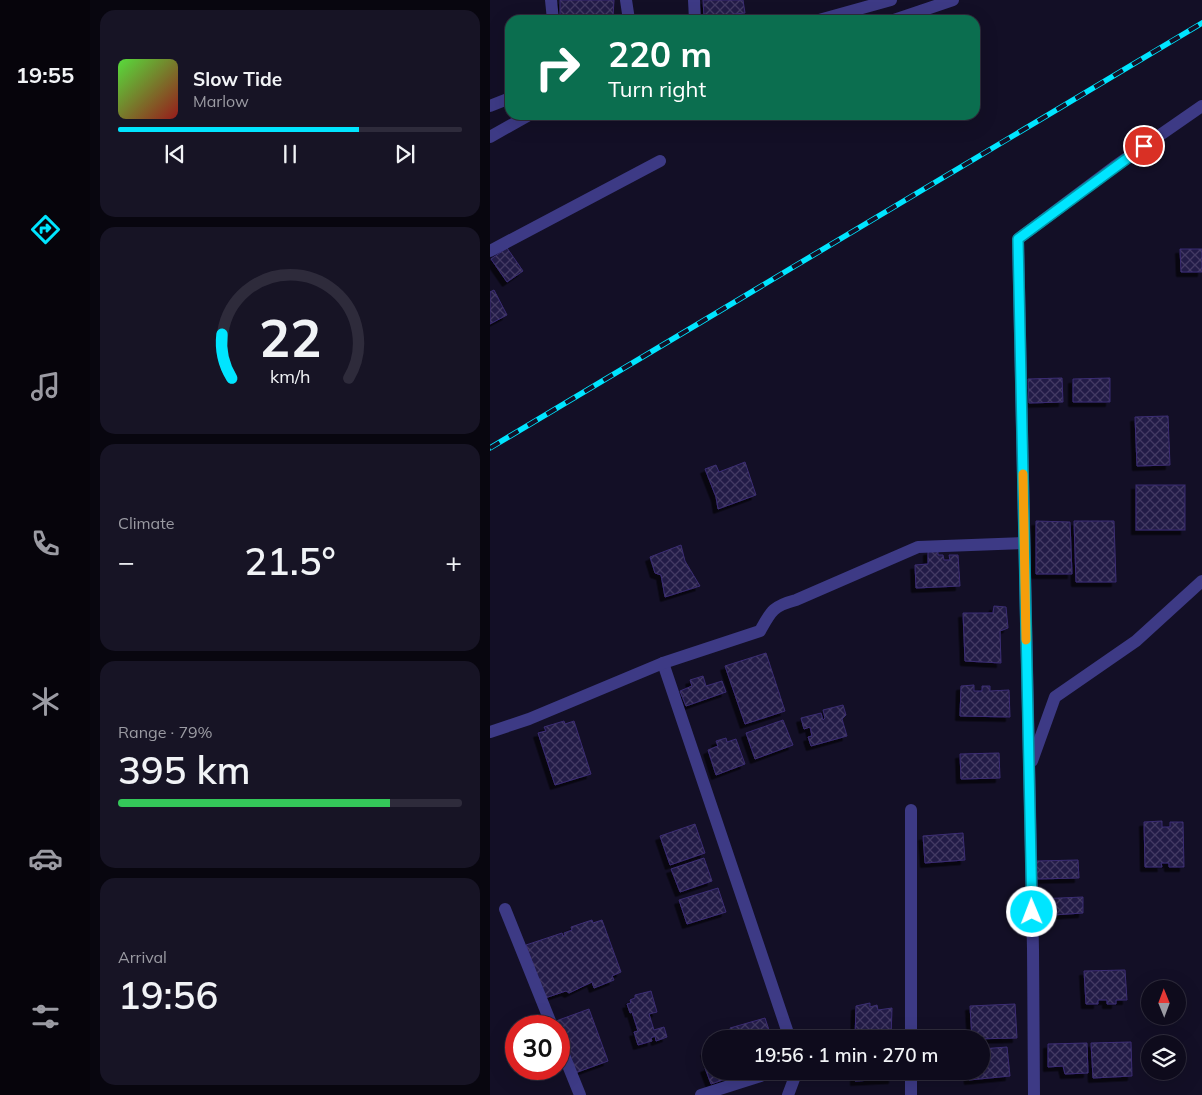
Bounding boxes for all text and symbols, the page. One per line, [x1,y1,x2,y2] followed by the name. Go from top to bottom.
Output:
[608,32,712,76] text: 220 m
[525,35,590,100] icon: right
[16,61,74,89] text: 19:55
[193,67,282,91] text: Slow Tide
[608,75,706,103] text: Turn right
[193,91,249,111] text: Marlow
[1123,125,1165,167] pin
[1130,132,1158,160] icon: arrive
[161,140,189,168] icon: previous
[276,140,304,168] icon: pause
[391,140,419,168] icon: next
[28,212,63,247] icon: directions
[259,305,321,370] text: 22
[270,365,310,387] text: km/h
[28,369,63,404] icon: music
[118,513,174,533] text: Climate
[28,526,63,561] icon: phone
[244,537,336,585] text: 21.5°
[118,544,135,579] text: −
[445,544,462,579] text: +
[28,684,63,719] icon: climate
[118,722,213,742] text: Range · 79%
[118,746,251,794] text: 395 km
[28,841,63,876] icon: car
[1005,885,1057,937] position arrow
[118,947,167,967] text: Arrival
[118,971,218,1019] text: 19:56
[1141,980,1186,1025] north arrow
[1141,980,1186,1080] map controls
[28,999,63,1034] icon: filters
[505,1015,570,1080] speed limit sign: 30
[1141,1035,1186,1080] button: layers
[753,1043,939,1067] text: 19:56 · 1 min · 270 m

